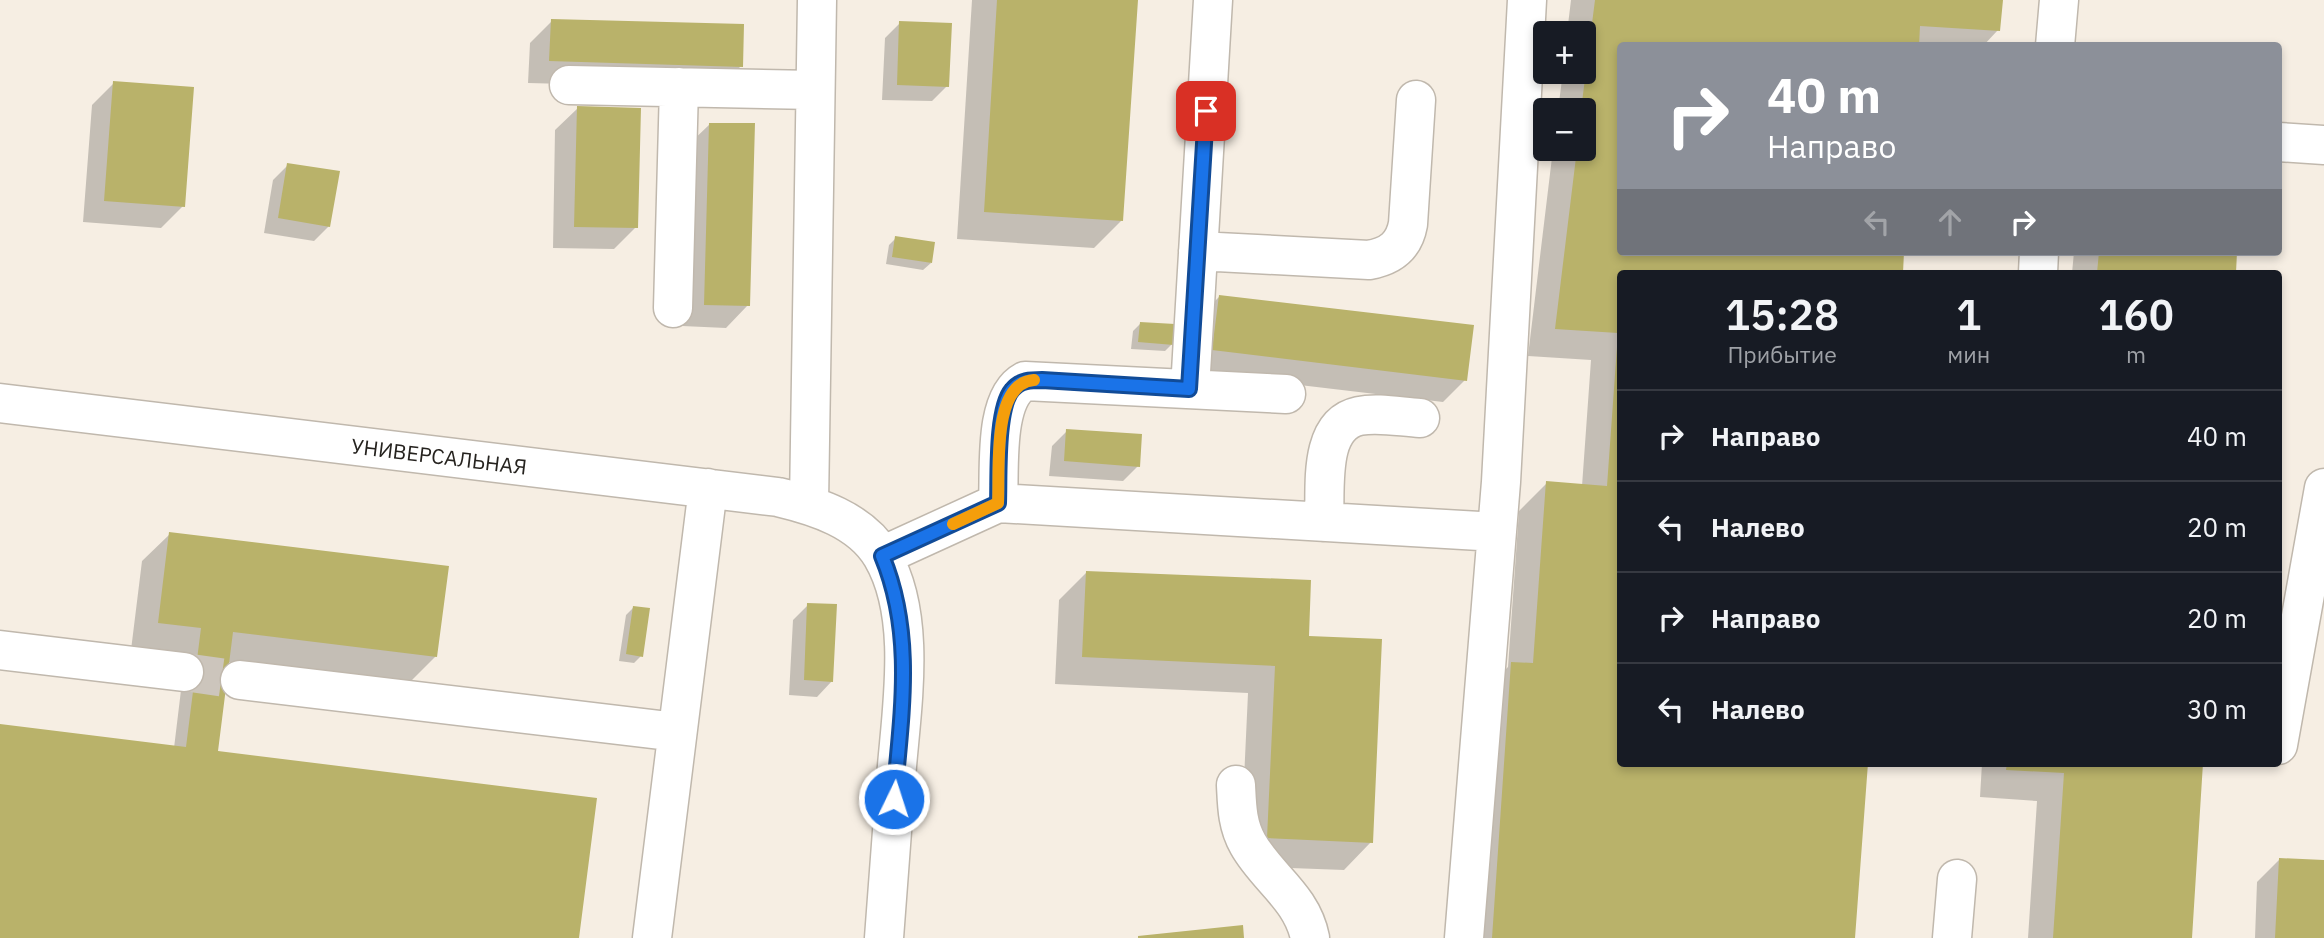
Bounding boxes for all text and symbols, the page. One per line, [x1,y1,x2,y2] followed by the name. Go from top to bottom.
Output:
[1533,21,1596,161] map controls
[1533,21,1596,84] button: +
[1767,63,1881,126] text: 40 m
[1652,70,1743,161] icon: right
[1176,81,1236,141] pin
[1187,92,1225,130] icon: arrive
[1533,98,1596,161] button: −
[1767,125,1896,167] text: Направо
[1858,203,1896,241] icon: left
[1931,203,1969,241] icon: ahead
[2004,203,2042,241] icon: right
[1725,287,1839,342] text: 15:28
[1956,287,1981,342] text: 1
[2098,287,2174,342] text: 160
[1727,339,1837,369] text: Прибытие
[1947,339,1990,369] text: мин
[2126,339,2146,369] text: m
[1652,417,1690,455] icon: right
[1711,419,1820,453] text: Направо
[2187,419,2247,453] text: 40 m
[350,431,528,481] street label: УНИВЕРСАЛЬНАЯ
[1652,508,1690,546] icon: left
[1711,510,1805,544] text: Налево
[2187,510,2247,544] text: 20 m
[1652,599,1690,637] icon: right
[1711,601,1820,635] text: Направо
[2187,601,2247,635] text: 20 m
[1652,690,1690,728] icon: left
[1711,692,1805,726] text: Налево
[2187,692,2247,726] text: 30 m
[857,762,931,836] position arrow

